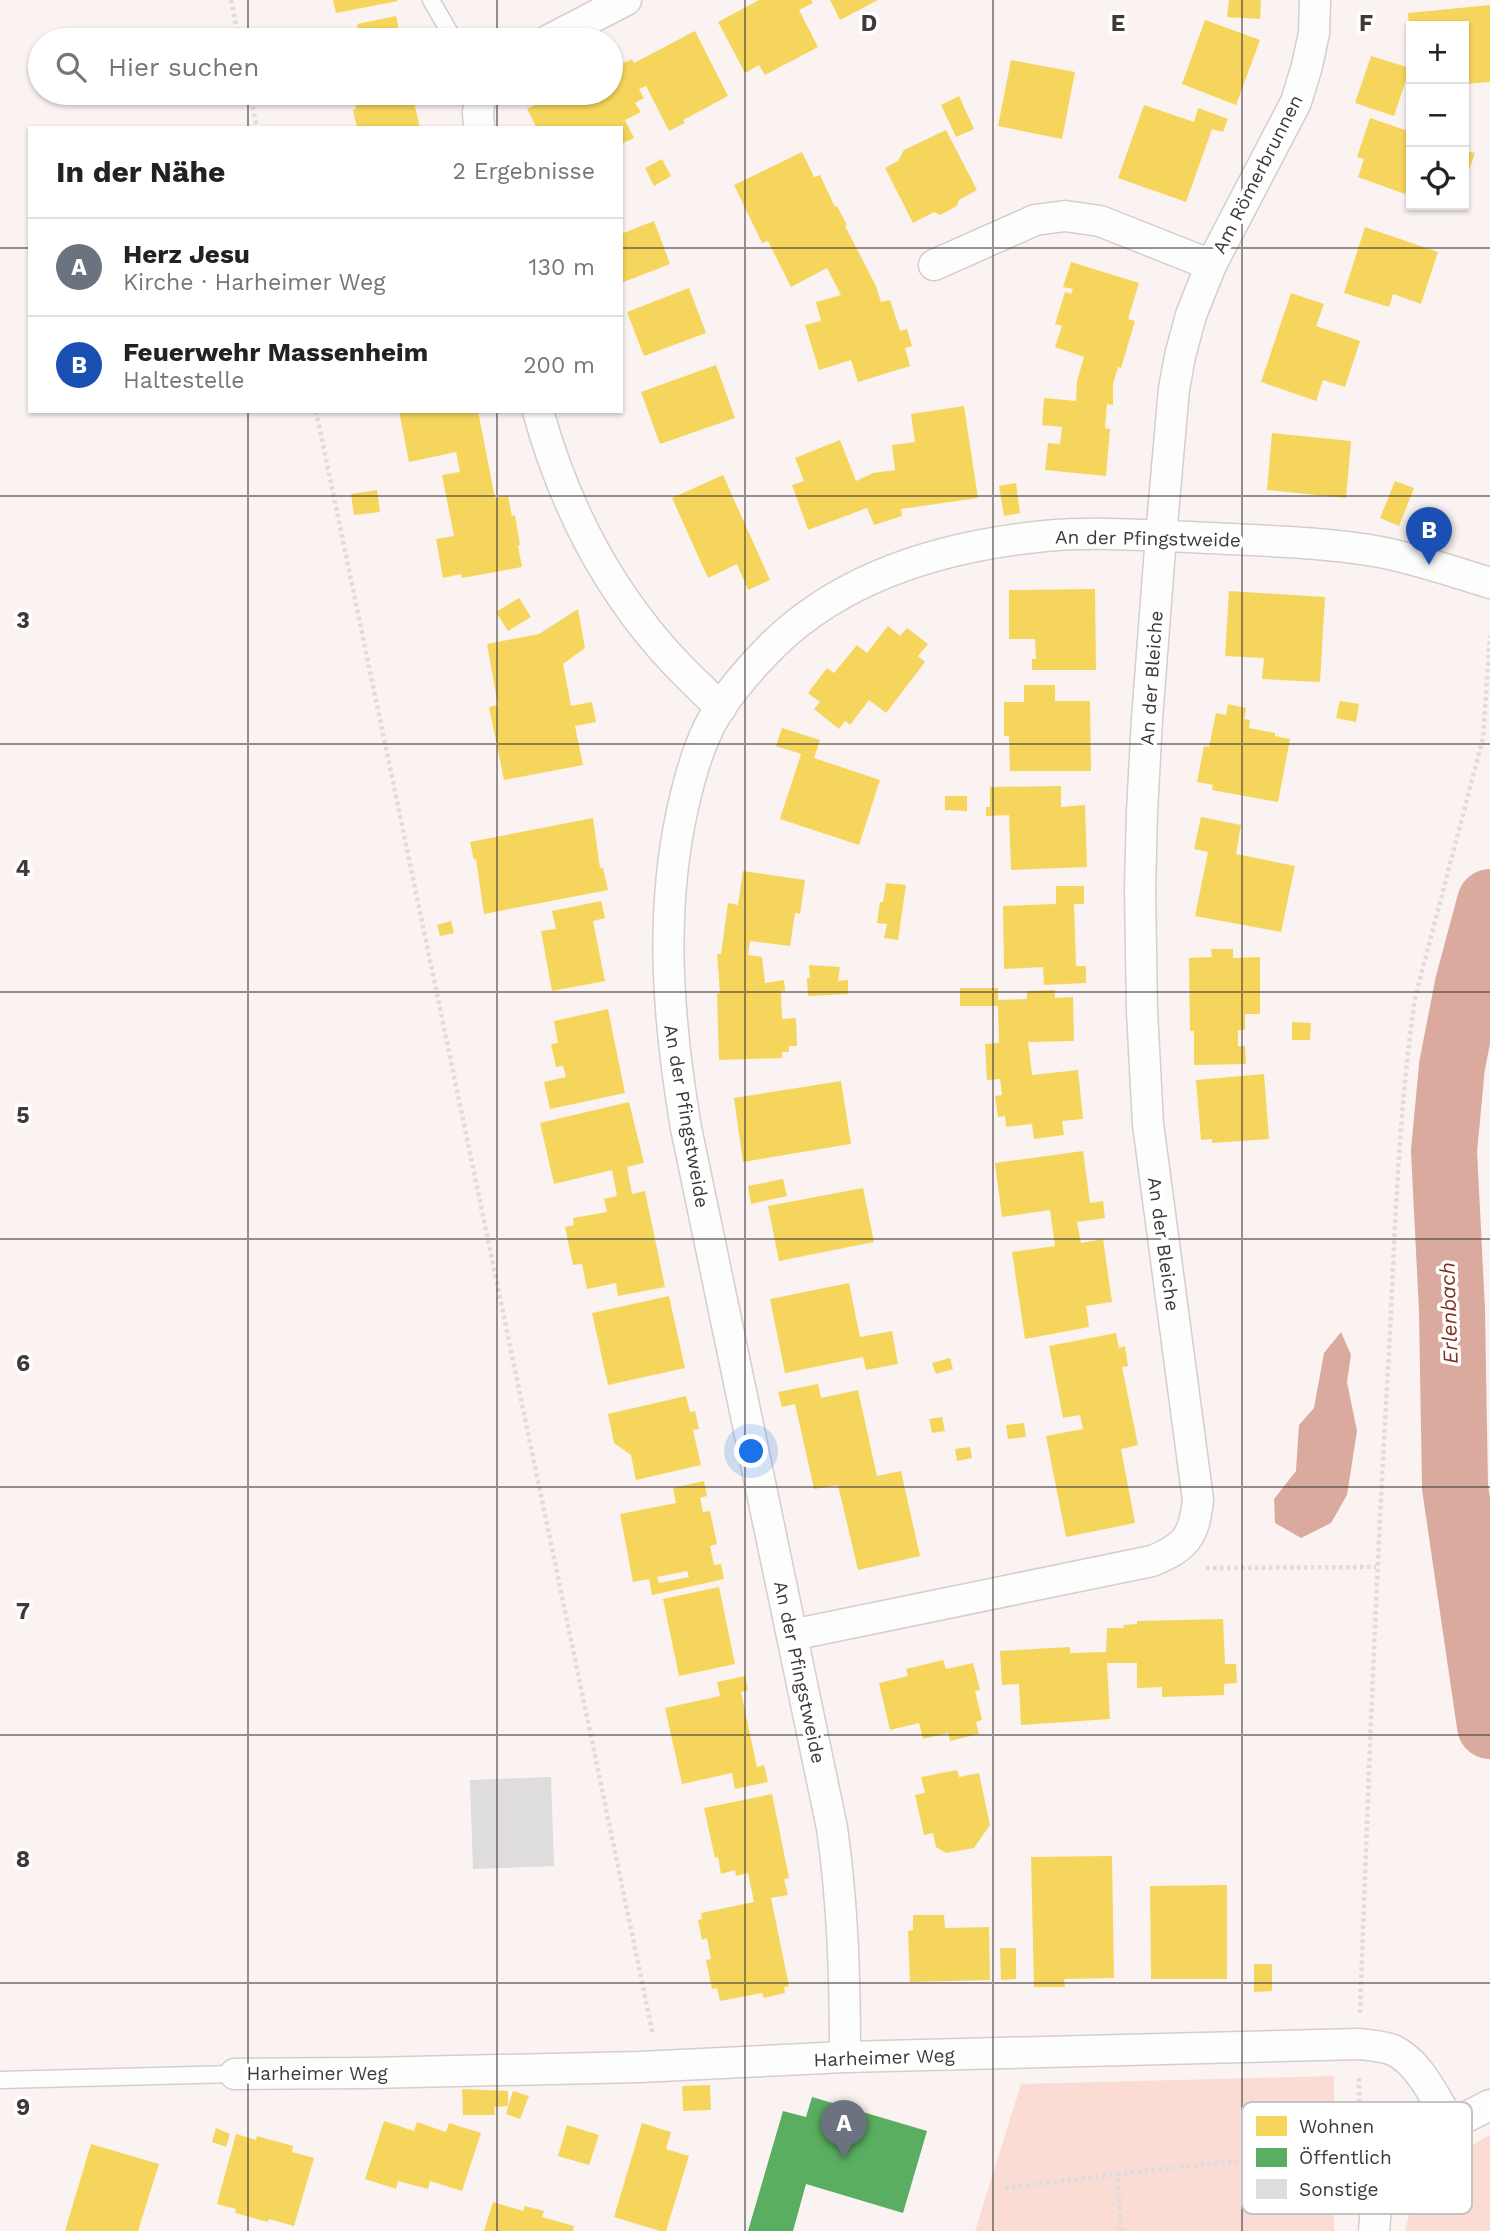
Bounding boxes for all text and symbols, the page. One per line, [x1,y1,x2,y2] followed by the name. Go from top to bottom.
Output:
[861,10,877,37] text: D
[1111,10,1125,37] text: E
[1359,10,1373,37] text: F
[1406,21,1469,210] map controls
[1406,21,1469,84] button: +
[28,28,623,105] search box
[52,48,90,86] icon: search
[108,52,259,82] text: Hier suchen
[1406,84,1469,147] button: −
[1207,91,1307,258] street label: Am Römerbrunnen
[1406,147,1469,210] button: locate
[56,154,225,189] text: In der Nähe
[452,158,595,185] text: 2 Ergebnisse
[123,239,250,269] text: Herz Jesu
[71,254,87,281] text: A
[529,254,595,281] text: 130 m
[123,269,385,296] text: Kirche · Harheimer Weg
[123,337,428,367] text: Feuerwehr Massenheim
[71,352,87,379] text: B
[523,352,595,379] text: 200 m
[123,367,245,394] text: Haltestelle
[1406,507,1452,565] pin: B
[1055,525,1241,552] street label: An der Pfingstweide
[16,607,30,634] text: 3
[1135,610,1168,746] street label: An der Bleiche
[16,855,31,882] text: 4
[659,1023,714,1210] street label: An der Pfingstweide
[16,1102,30,1129] text: 5
[1143,1176,1184,1313] street label: An der Bleiche
[1434,1262,1463,1364] water label: Erlenbach
[16,1350,30,1377] text: 6
[734,1434,768,1468] your location
[769,1579,830,1765] street label: An der Pfingstweide
[16,1598,30,1625] text: 7
[16,1846,30,1873] text: 8
[813,2044,956,2071] street label: Harheimer Weg
[246,2062,388,2085] street label: Harheimer Weg
[16,2094,30,2121] text: 9
[821,2100,867,2158] pin: A
[1242,2102,1472,2214] legend
[1299,2115,1374,2138] text: Wohnen
[1299,2146,1392,2169] text: Öffentlich
[1299,2178,1378,2201] text: Sonstige

